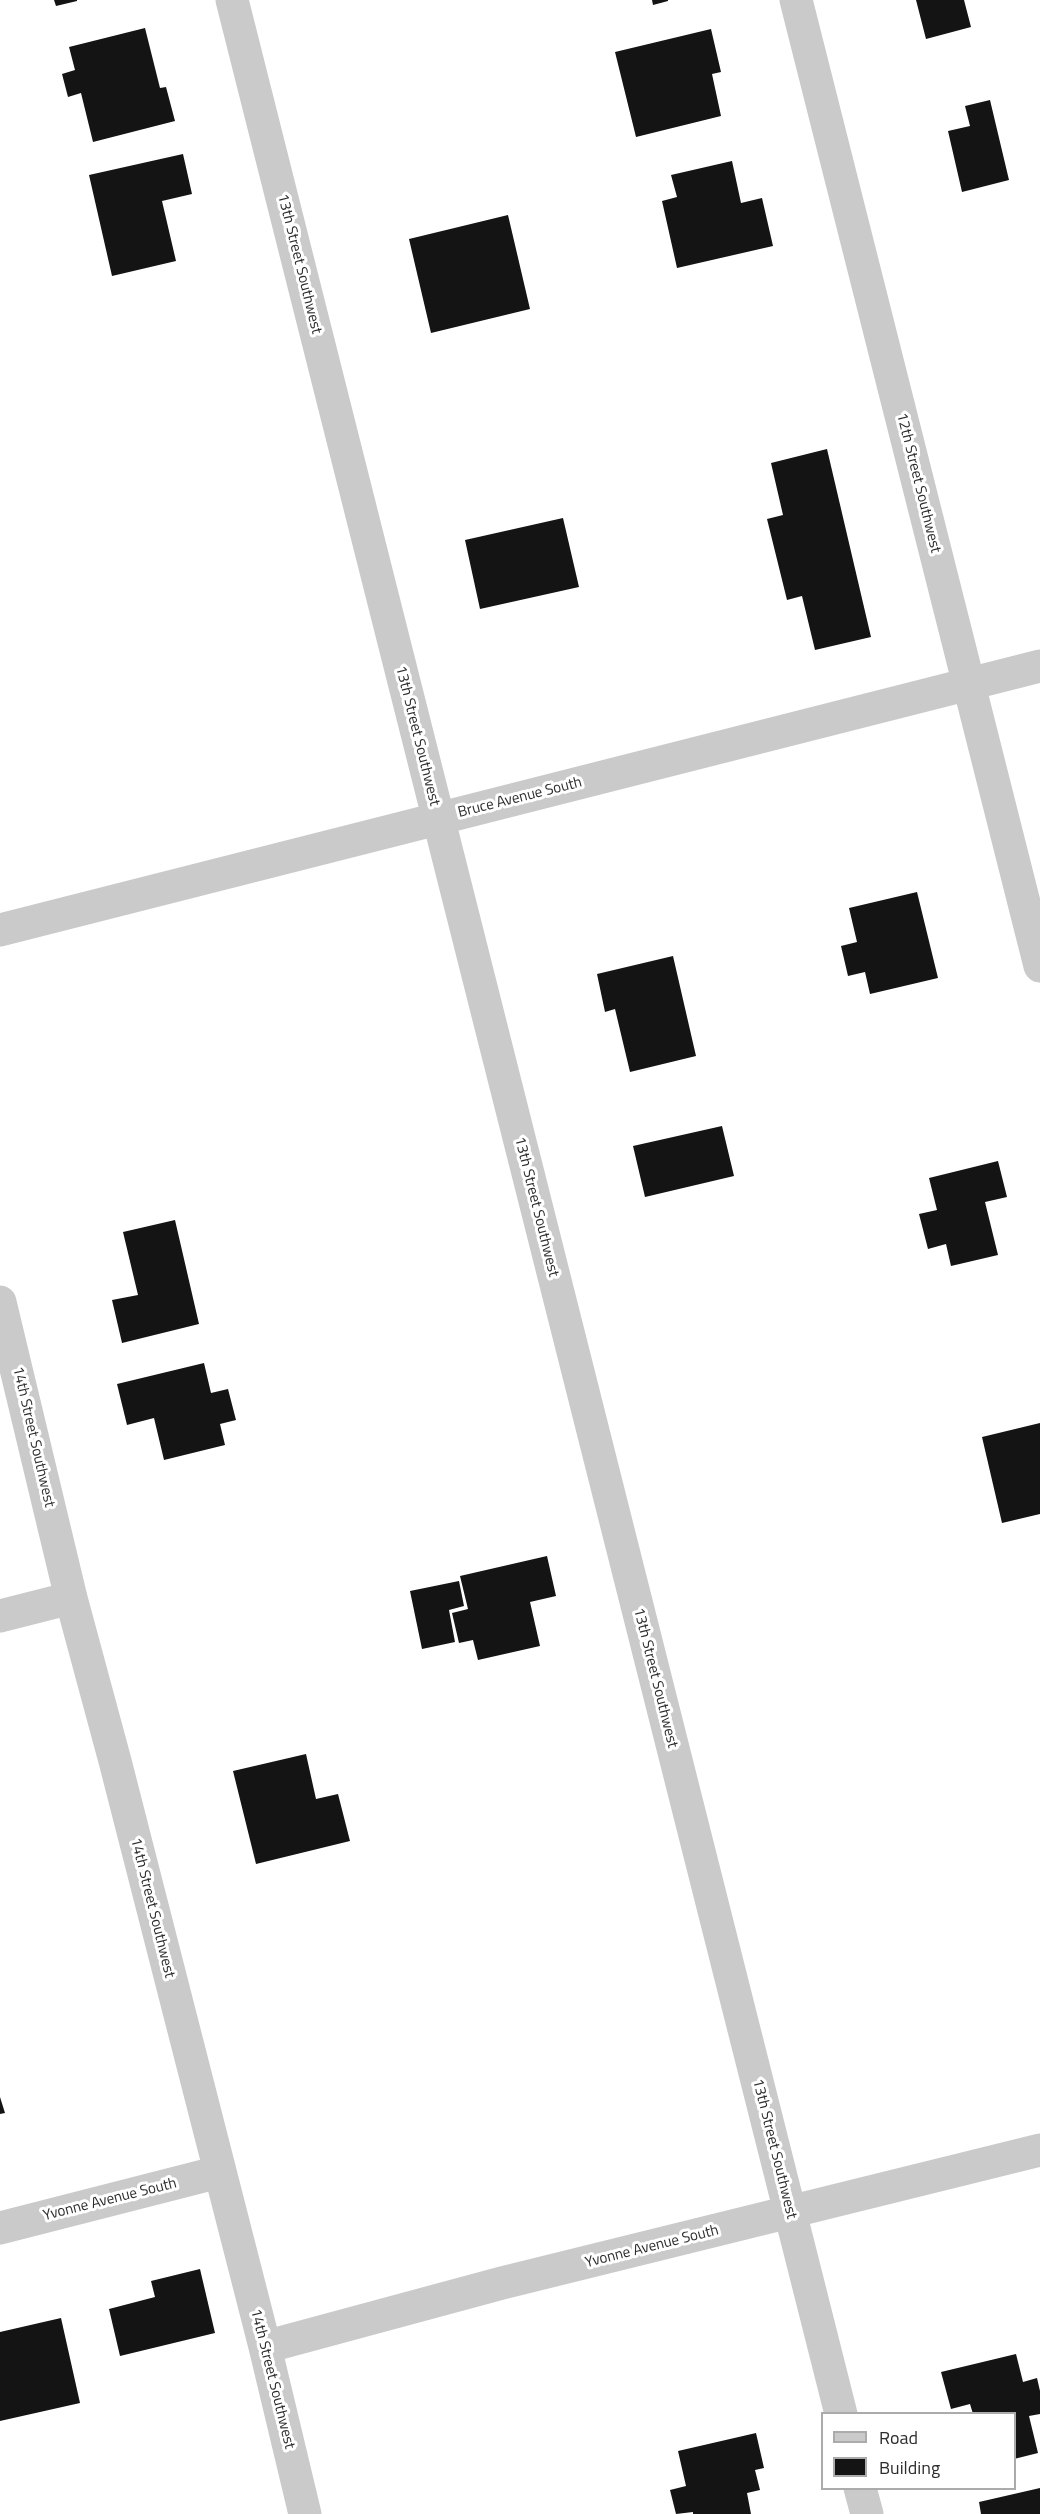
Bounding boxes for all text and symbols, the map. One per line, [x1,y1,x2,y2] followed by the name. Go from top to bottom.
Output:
[273,192,325,336] street label: 13th Street Southwest
[892,411,944,555] street label: 12th Street Southwest
[391,664,443,808] street label: 13th Street Southwest
[456,774,584,822] street label: Bruce Avenue South
[510,1135,562,1279] street label: 13th Street Southwest
[8,1365,58,1509] street label: 14th Street Southwest
[629,1606,681,1750] street label: 13th Street Southwest
[126,1836,178,1980] street label: 14th Street Southwest
[748,2077,800,2221] street label: 13th Street Southwest
[41,2175,179,2225] street label: Yvonne Avenue South
[583,2222,721,2272] street label: Yvonne Avenue South
[246,2307,298,2451] street label: 14th Street Southwest
[821,2412,1016,2490] legend
[879,2424,918,2451] text: Road
[879,2454,940,2481] text: Building

